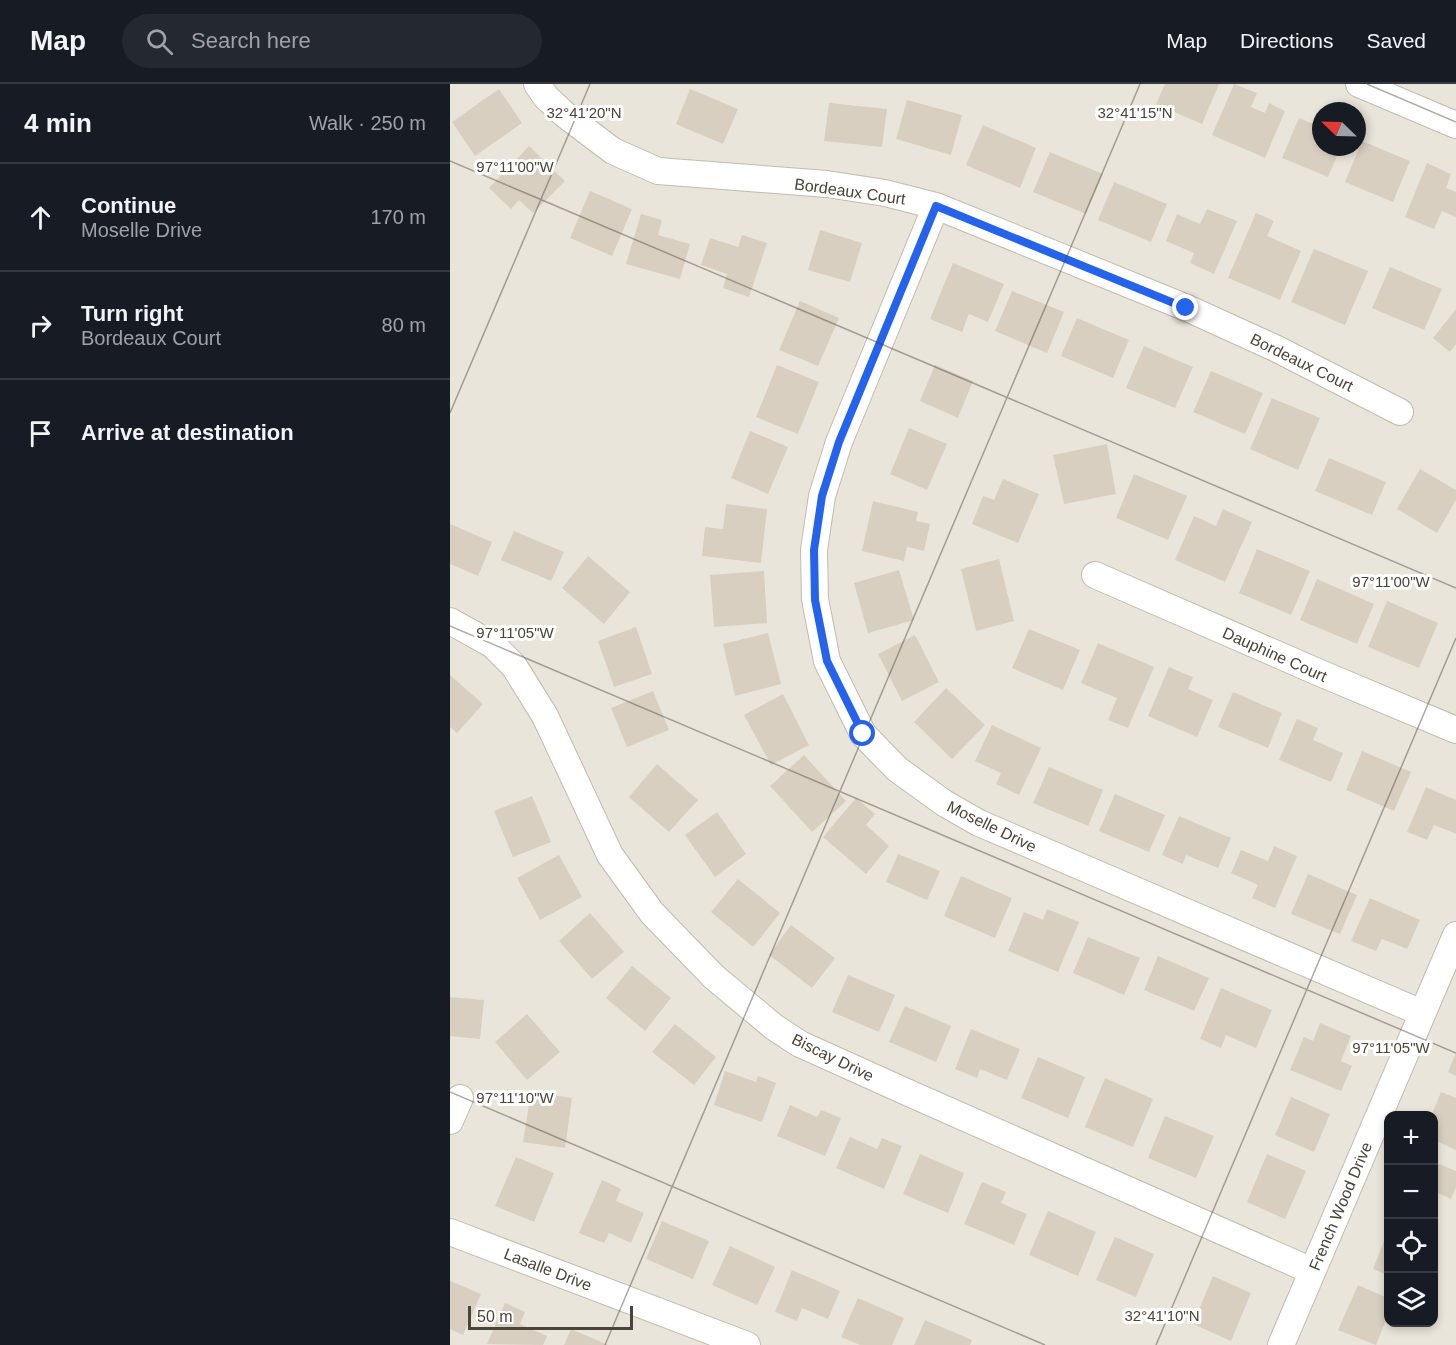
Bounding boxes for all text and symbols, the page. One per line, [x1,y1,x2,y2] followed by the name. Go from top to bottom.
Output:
[122,14,542,68] search box
[30,25,86,56] text: Map
[143,25,176,58] icon: search
[191,28,311,53] text: Search here
[1166,29,1207,52] text: Map
[1240,29,1333,52] text: Directions
[1366,29,1426,52] text: Saved
[1312,102,1366,156] north arrow
[546,104,622,121] text: 32°41'20"N
[1097,104,1173,121] text: 32°41'15"N
[24,108,92,138] text: 4 min
[309,112,426,134] text: Walk · 250 m
[476,158,554,175] text: 97°11'00"W
[793,175,907,208] street label: Bordeaux Court
[81,193,176,218] text: Continue
[24,201,57,234] icon: ahead
[370,206,426,228] text: 170 m
[81,219,202,241] text: Moselle Drive
[1172,294,1198,320] route end
[81,301,183,326] text: Turn right
[24,309,57,342] icon: right
[382,314,426,336] text: 80 m
[81,327,221,349] text: Bordeaux Court
[1248,330,1356,395] street label: Bordeaux Court
[24,417,57,450] icon: arrive
[81,420,294,445] text: Arrive at destination
[1352,573,1430,590] text: 97°11'00"W
[476,624,554,641] text: 97°11'05"W
[1220,624,1330,685] street label: Dauphine Court
[849,720,875,746] route start
[944,798,1039,855] street label: Moselle Drive
[789,1030,877,1085] street label: Biscay Drive
[1352,1039,1430,1056] text: 97°11'05"W
[476,1089,554,1106] text: 97°11'10"W
[1384,1111,1438,1327] map controls
[1384,1111,1438,1165] button: +
[1306,1139,1375,1273] street label: French Wood Drive
[1384,1165,1438,1219] button: −
[1384,1219,1438,1273] button: locate
[502,1245,594,1294] street label: Lasalle Drive
[1384,1273,1438,1327] button: layers
[468,1303,633,1330] scale bar
[1124,1307,1200,1324] text: 32°41'10"N
[477,1308,513,1325] text: 50 m

